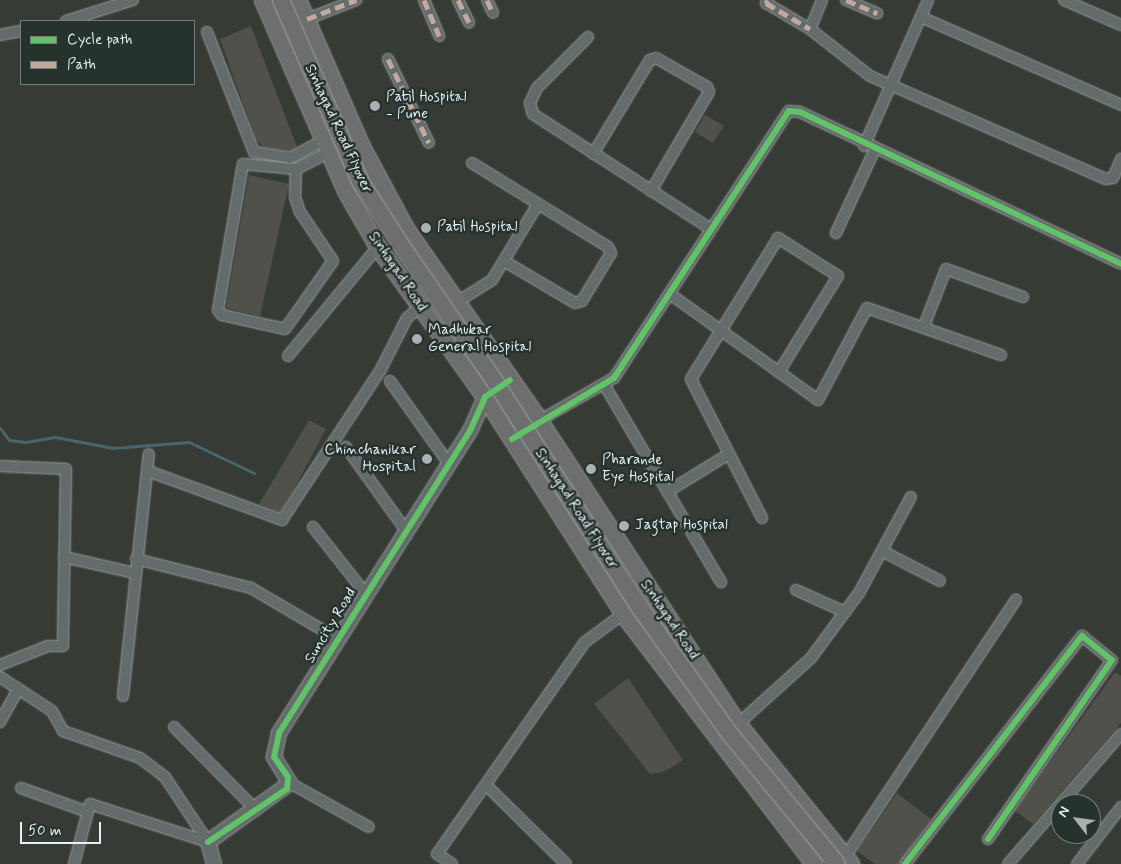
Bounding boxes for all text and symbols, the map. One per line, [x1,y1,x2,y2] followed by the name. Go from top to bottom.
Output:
[20,20,195,85] legend
[67,30,132,50] text: Cycle path
[67,55,96,75] text: Path
[300,62,376,196] street label: Sinhagad Road Flyover
[386,88,473,123] place label: Patil Hospital - Pune
[368,99,382,113] marker: Patil Hospital - Pune
[437,219,524,237] place label: Patil Hospital
[419,221,433,235] marker: Patil Hospital
[364,229,430,315] street label: Sinhagad Road
[428,321,537,356] place label: Madhukar General Hospital
[410,332,424,346] marker: Madhukar General Hospital
[324,441,416,476] place label: Chinchanikar Hospital
[530,446,622,572] street label: Sinhagad Road Flyover
[602,451,682,486] place label: Pharande Eye Hospital
[420,452,434,466] marker: Chinchanikar Hospital
[584,462,598,476] marker: Pharande Eye Hospital
[635,517,736,535] place label: Jagtap Hospital
[617,519,631,533] marker: Jagtap Hospital
[636,577,702,663] street label: Sinhagad Road
[302,585,360,667] street label: Suncity Road
[1051,794,1101,844] north arrow
[1054,803,1074,821] text: N
[22,812,104,844] scale bar
[28,821,62,841] text: 50 m

